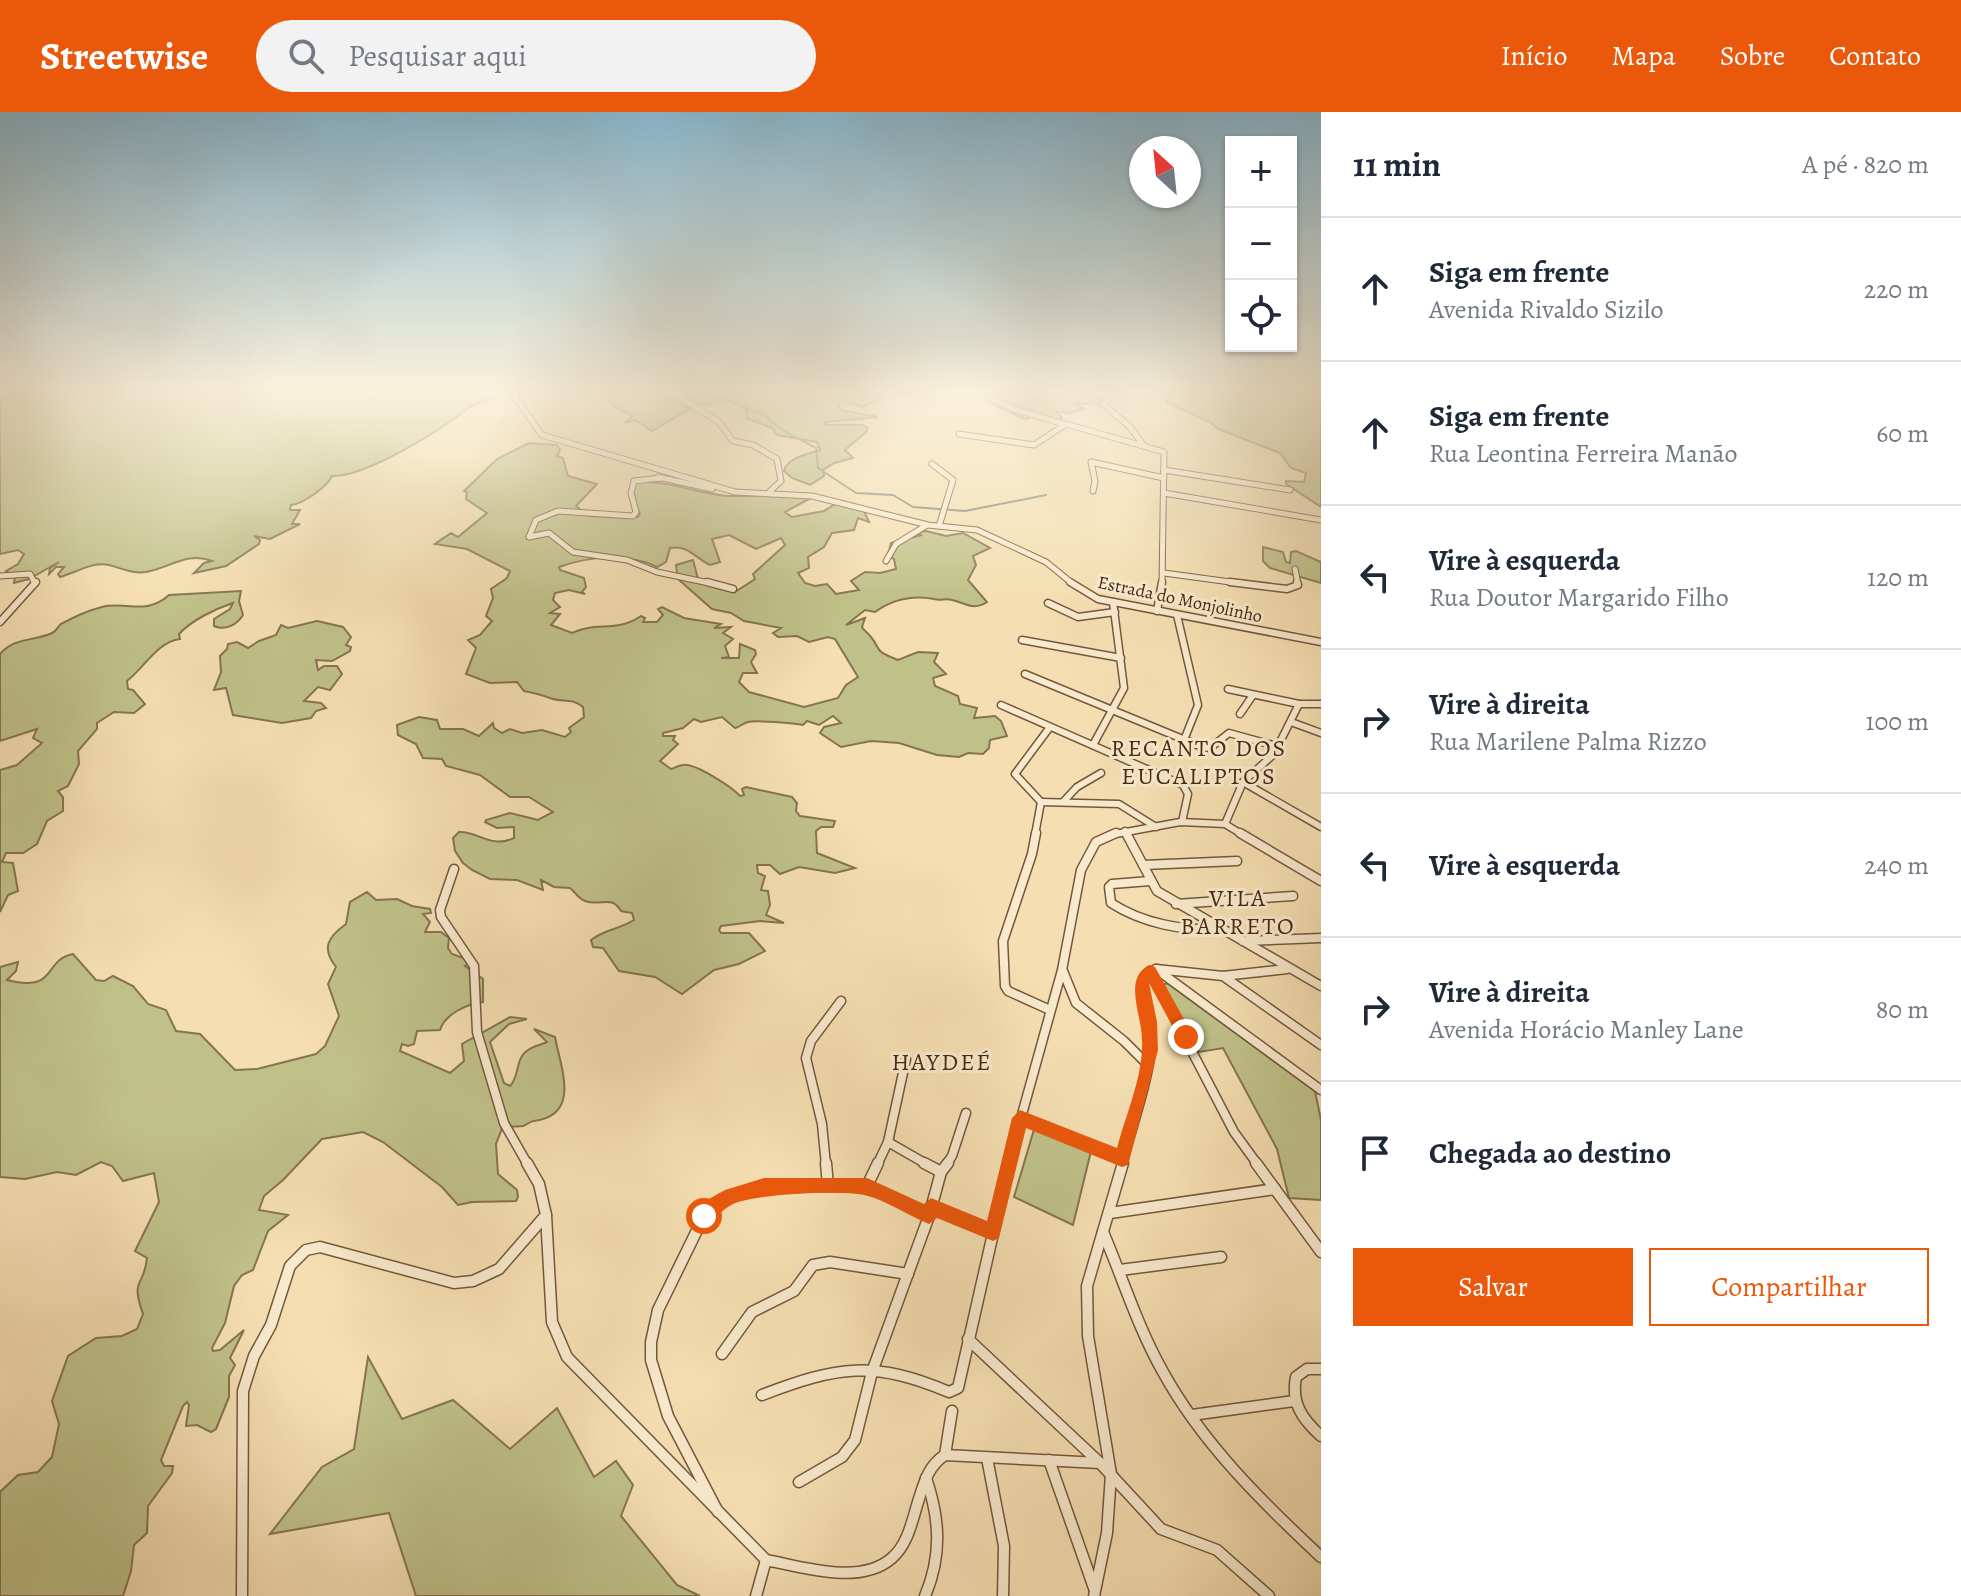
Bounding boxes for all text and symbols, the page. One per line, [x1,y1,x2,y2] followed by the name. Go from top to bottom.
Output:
[256,20,816,92] search box
[40,30,208,82] text: Streetwise
[284,34,328,78] icon: search
[348,36,527,76] text: Pesquisar aqui
[1501,37,1568,75] text: Início
[1612,37,1676,75] text: Mapa
[1720,37,1785,75] text: Sobre
[1829,37,1921,75] text: Contato
[1129,136,1201,208] north arrow
[1225,136,1297,352] map controls
[1225,136,1297,208] button: +
[1353,141,1441,188] text: 11 min
[1802,147,1929,182] text: A pé · 820 m
[1225,208,1297,280] button: −
[1429,252,1609,292] text: Siga em frente
[1353,267,1397,311] icon: ahead
[1864,272,1929,307] text: 220 m
[1225,280,1297,352] button: locate
[1429,292,1663,327] text: Avenida Rivaldo Sizilo
[1429,396,1609,436] text: Siga em frente
[1353,411,1397,455] icon: ahead
[1876,416,1929,451] text: 60 m
[1429,436,1737,471] text: Rua Leontina Ferreira Manão
[1429,540,1620,580] text: Vire à esquerda
[1353,555,1397,599] icon: left
[1867,560,1929,595] text: 120 m
[1095,570,1265,628] street label: Estrada do Monjolinho
[1429,580,1729,615] text: Rua Doutor Margarido Filho
[1429,684,1590,724] text: Vire à direita
[1353,699,1397,743] icon: right
[1866,704,1929,739] text: 100 m
[1429,724,1707,759] text: Rua Marilene Palma Rizzo
[1111,732,1287,792] district label: RECANTO DOS EUCALIPTOS
[1353,843,1397,887] icon: left
[1429,845,1620,885] text: Vire à esquerda
[1864,848,1929,883] text: 240 m
[1180,882,1296,942] district label: VILA BARRETO
[1429,972,1590,1012] text: Vire à direita
[1353,987,1397,1031] icon: right
[1876,992,1929,1027] text: 80 m
[1429,1012,1744,1047] text: Avenida Horácio Manley Lane
[1168,1019,1204,1055] route end
[891,1046,993,1078] district label: HAYDEÉ
[1353,1131,1397,1175] icon: arrive
[1429,1133,1671,1173] text: Chegada ao destino
[686,1198,722,1234] route start
[1353,1248,1633,1326] button: Salvar
[1649,1248,1929,1326] button: Compartilhar

